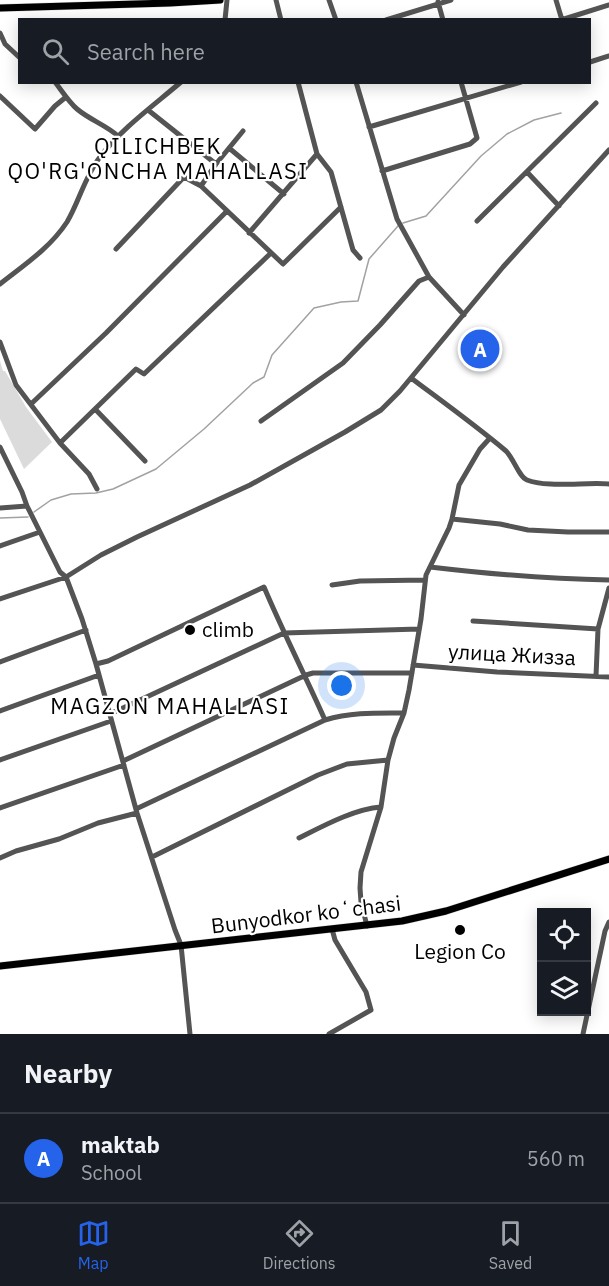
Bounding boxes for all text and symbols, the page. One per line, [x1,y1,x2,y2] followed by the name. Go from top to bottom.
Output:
[18,18,591,84] search box
[39,35,72,68] icon: search
[87,37,205,66] text: Search here
[7,131,309,185] district label: QILICHBEK QO'RG'ONCHA MAHALLASI
[460,326,500,372] pin: A
[202,615,254,643] place label: climb
[183,623,197,637] marker: climb
[448,637,577,671] street label: улица Жизза
[327,671,356,700] your location
[50,691,290,720] district label: MAGZON MAHALLASI
[209,888,402,940] street label: Bunyodkor koʻchasi
[537,908,591,1016] map controls
[537,908,591,962] button: locate
[453,923,467,937] marker: Legion Co
[414,937,506,965] place label: Legion Co
[537,962,591,1016] button: layers
[24,1056,112,1090] text: Nearby
[81,1130,160,1159] text: maktab
[37,1145,50,1172] text: A
[527,1145,585,1172] text: 560 m
[81,1159,142,1186] text: School
[77,1217,110,1273] tab: Map
[263,1217,336,1273] tab: Directions
[489,1217,532,1273] tab: Saved

